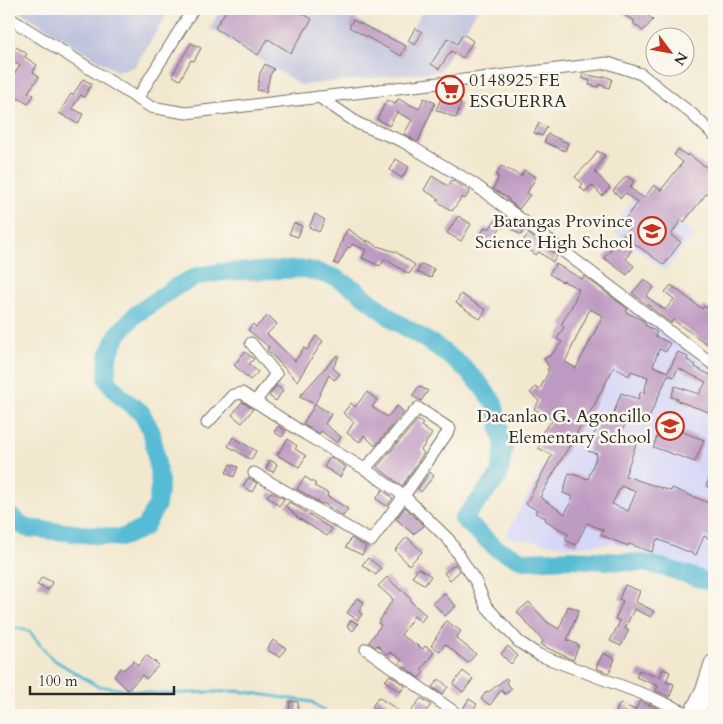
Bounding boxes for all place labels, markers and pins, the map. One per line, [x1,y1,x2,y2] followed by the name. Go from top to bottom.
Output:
[469,68,567,114] place label: 0148925 FE ESGUERRA
[435,75,465,105] supermarket icon: 0148925 FE ESGUERRA
[475,209,633,255] place label: Batangas Province Science High School
[637,216,667,246] school or university icon: Batangas Province Science High School
[477,404,651,450] place label: Dacanlao G. Agoncillo Elementary School
[655,411,685,441] school or university icon: Dacanlao G. Agoncillo Elementary School

